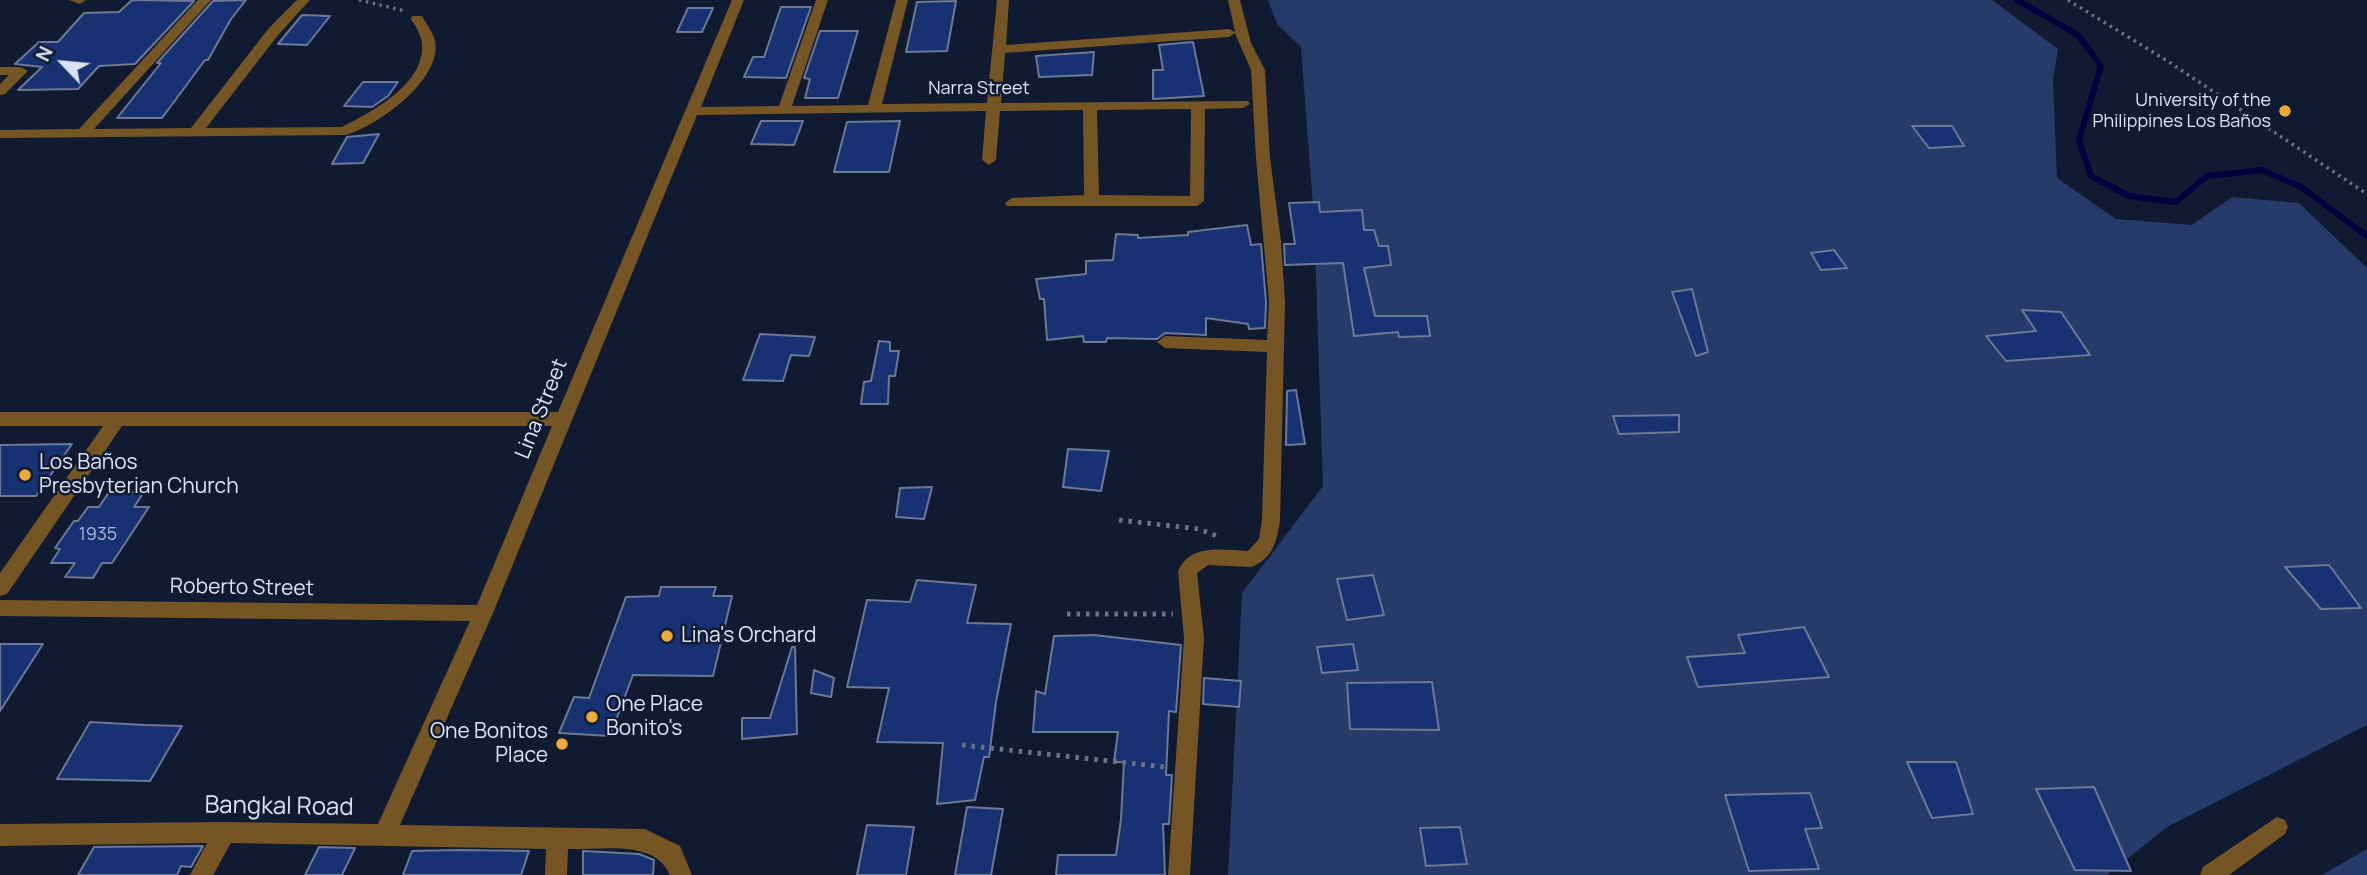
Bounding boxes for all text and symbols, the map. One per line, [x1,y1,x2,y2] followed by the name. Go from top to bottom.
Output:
[28,28,98,98] north arrow
[29,42,59,66] text: N
[928,78,1030,100] street label: Narra Street
[2093,90,2271,132] place label: University of the Philippines Los Baños
[2277,103,2293,119] marker: University of the Philippines Los Baños
[511,355,573,463] street label: Lina Street
[39,450,239,500] place label: Los Baños Presbyterian Church
[17,467,33,483] marker: Los Baños Presbyterian Church
[79,524,117,546] house number: 1935
[170,574,314,602] street label: Roberto Street
[681,623,816,649] place label: Lina's Orchard
[659,628,675,644] marker: Lina's Orchard
[606,692,703,742] place label: One Place Bonito's
[584,709,600,725] marker: One Place Bonito's
[430,719,548,769] place label: One Bonitos Place
[554,736,570,752] marker: One Bonitos Place
[204,791,354,823] street label: Bangkal Road

